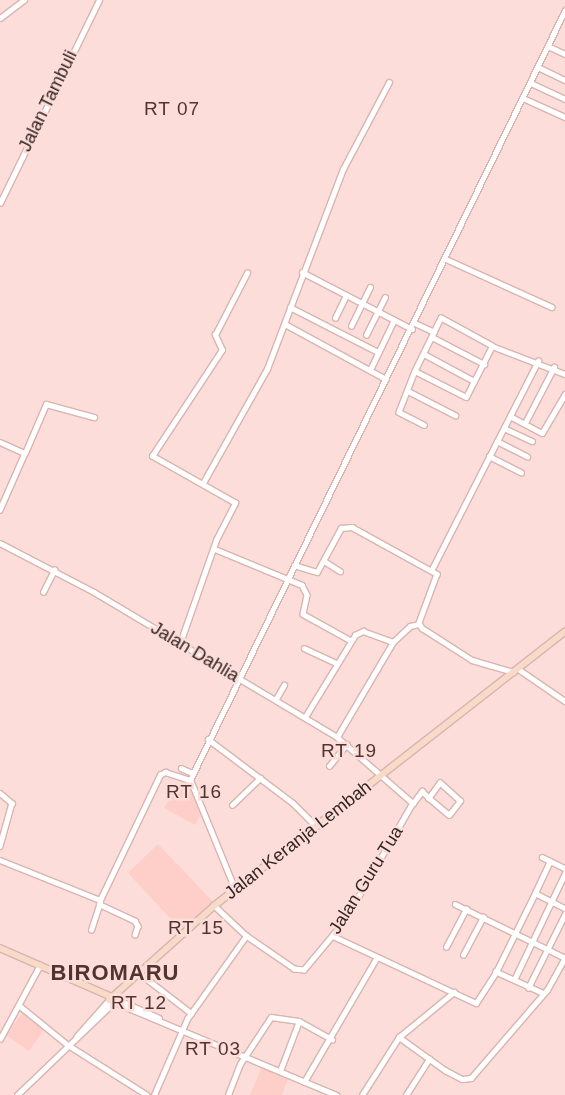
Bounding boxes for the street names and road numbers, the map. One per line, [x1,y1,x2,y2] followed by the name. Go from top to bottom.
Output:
[14,47,82,155] street label: Jalan Tambuli
[147,617,243,687] street label: Jalan Dahlia
[220,776,376,904] street label: Jalan Keranja Lembah
[324,822,408,938] street label: Jalan Guru Tua

